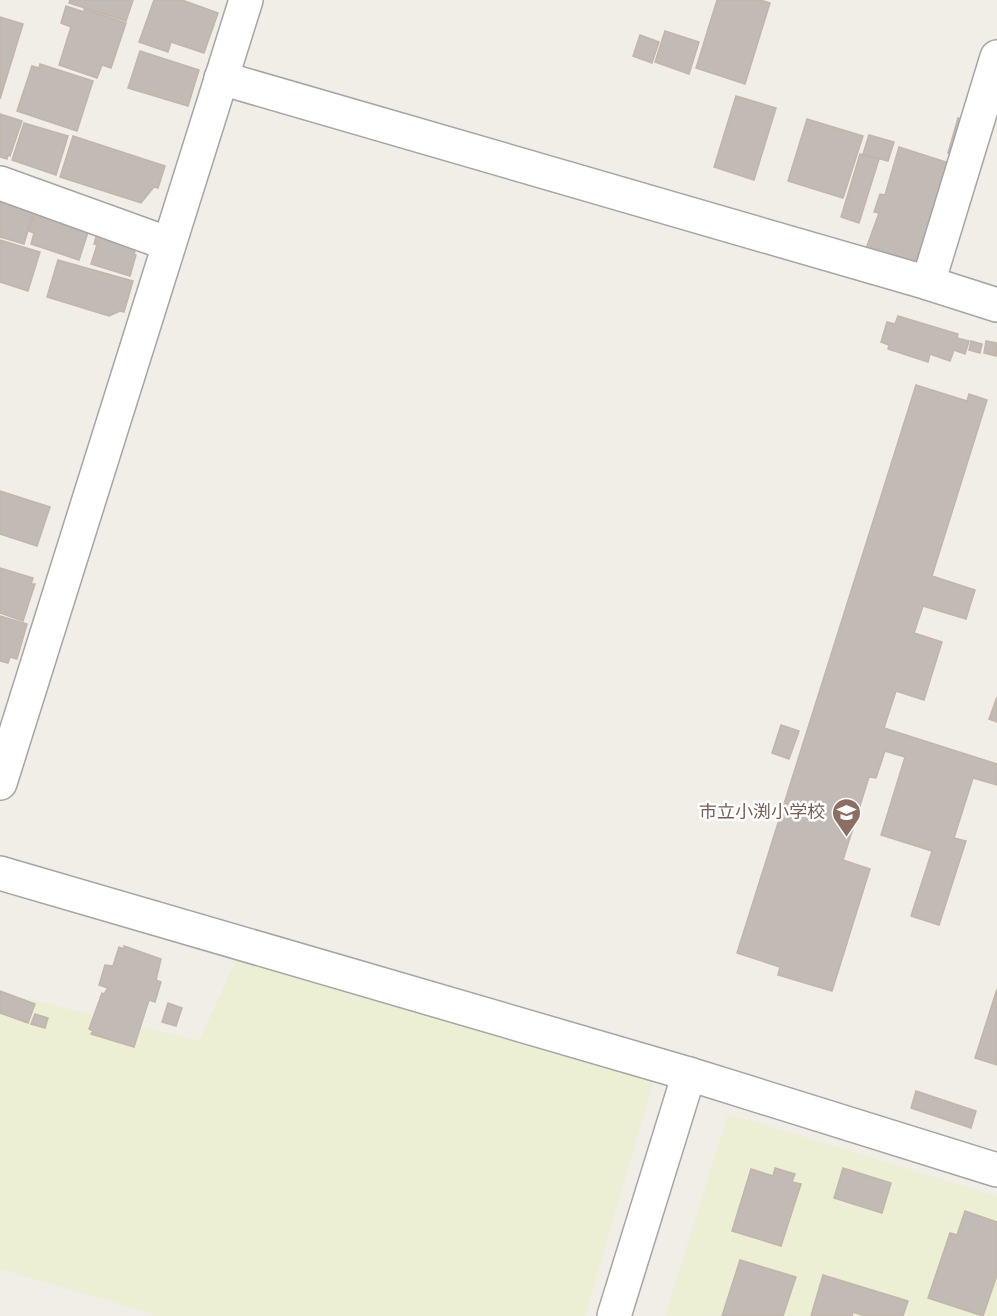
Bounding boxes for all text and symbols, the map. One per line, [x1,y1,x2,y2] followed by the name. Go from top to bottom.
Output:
[830,796,862,838] school or university icon: 市立小渕小学校
[699,799,825,825] place label: 市立小渕小学校

